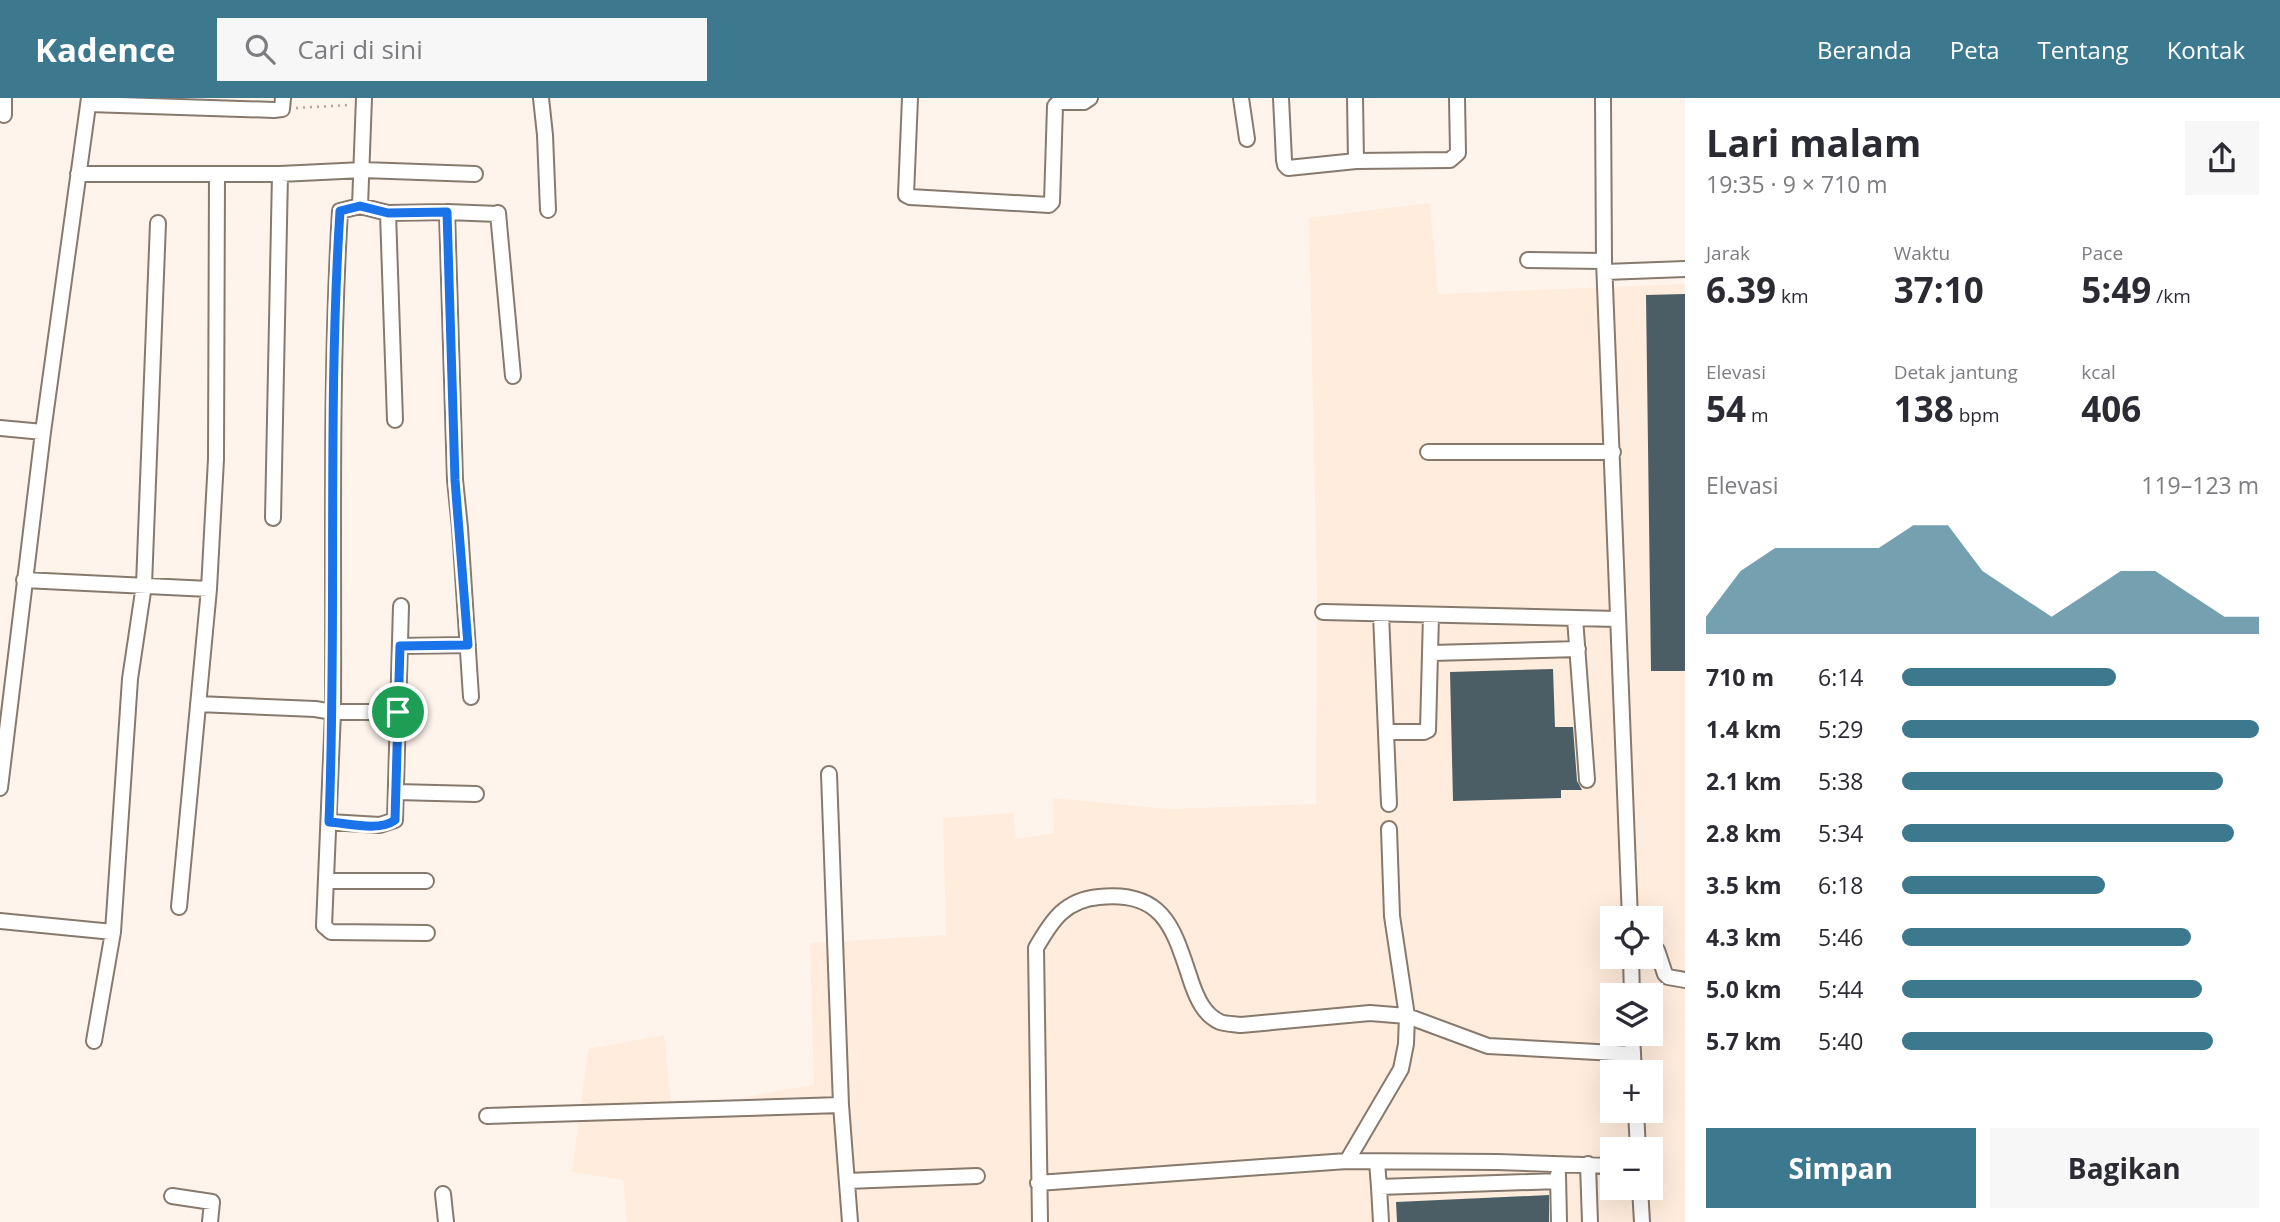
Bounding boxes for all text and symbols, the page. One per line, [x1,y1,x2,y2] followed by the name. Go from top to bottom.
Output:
[217,18,707,81] search box
[35,27,175,72] text: Kadence
[241,30,279,68] icon: search
[297,31,423,67] text: Cari di sini
[1817,33,1912,66] text: Beranda
[1950,33,2000,66] text: Peta
[2038,33,2129,66] text: Tentang
[2167,33,2245,66] text: Kontak
[1706,116,1921,168] text: Lari malam
[2185,121,2259,195] button: share
[1706,168,1888,200] text: 19:35 · 9 × 710 m
[1706,240,1750,266] text: Jarak
[1894,240,1950,266] text: Waktu
[2081,240,2123,266] text: Pace
[1706,266,1776,313] text: 6.39
[1894,266,1984,313] text: 37:10
[2081,266,2151,313] text: 5:49
[1776,283,1809,309] text: km
[2151,283,2191,309] text: /km
[1706,359,1766,385] text: Elevasi
[1894,359,2018,385] text: Detak jantung
[2081,359,2116,385] text: kcal
[1706,385,1746,432] text: 54
[1894,385,1954,432] text: 138
[2081,385,2141,432] text: 406
[1746,402,1769,428] text: m
[1954,402,1999,428] text: bpm
[1706,469,1779,501] text: Elevasi
[2141,469,2259,501] text: 119–123 m
[1706,661,1774,693] text: 710 m
[1818,661,1864,693] text: 6:14
[368,682,428,742] pin
[379,693,417,731] icon: arrive
[1706,713,1782,745] text: 1.4 km
[1818,713,1864,745] text: 5:29
[1706,765,1782,797] text: 2.1 km
[1818,765,1864,797] text: 5:38
[1706,817,1782,849] text: 2.8 km
[1818,817,1864,849] text: 5:34
[1706,869,1782,901] text: 3.5 km
[1818,869,1864,901] text: 6:18
[1600,906,1663,1200] map controls
[1600,906,1663,969] button: locate
[1706,921,1782,953] text: 4.3 km
[1818,921,1864,953] text: 5:46
[1706,973,1782,1005] text: 5.0 km
[1818,973,1864,1005] text: 5:44
[1600,983,1663,1046] button: layers
[1706,1025,1782,1057] text: 5.7 km
[1818,1025,1864,1057] text: 5:40
[1600,1060,1663,1123] button: +
[1706,1128,1976,1208] button: Simpan
[1990,1128,2259,1208] button: Bagikan
[1600,1137,1663,1200] button: −

